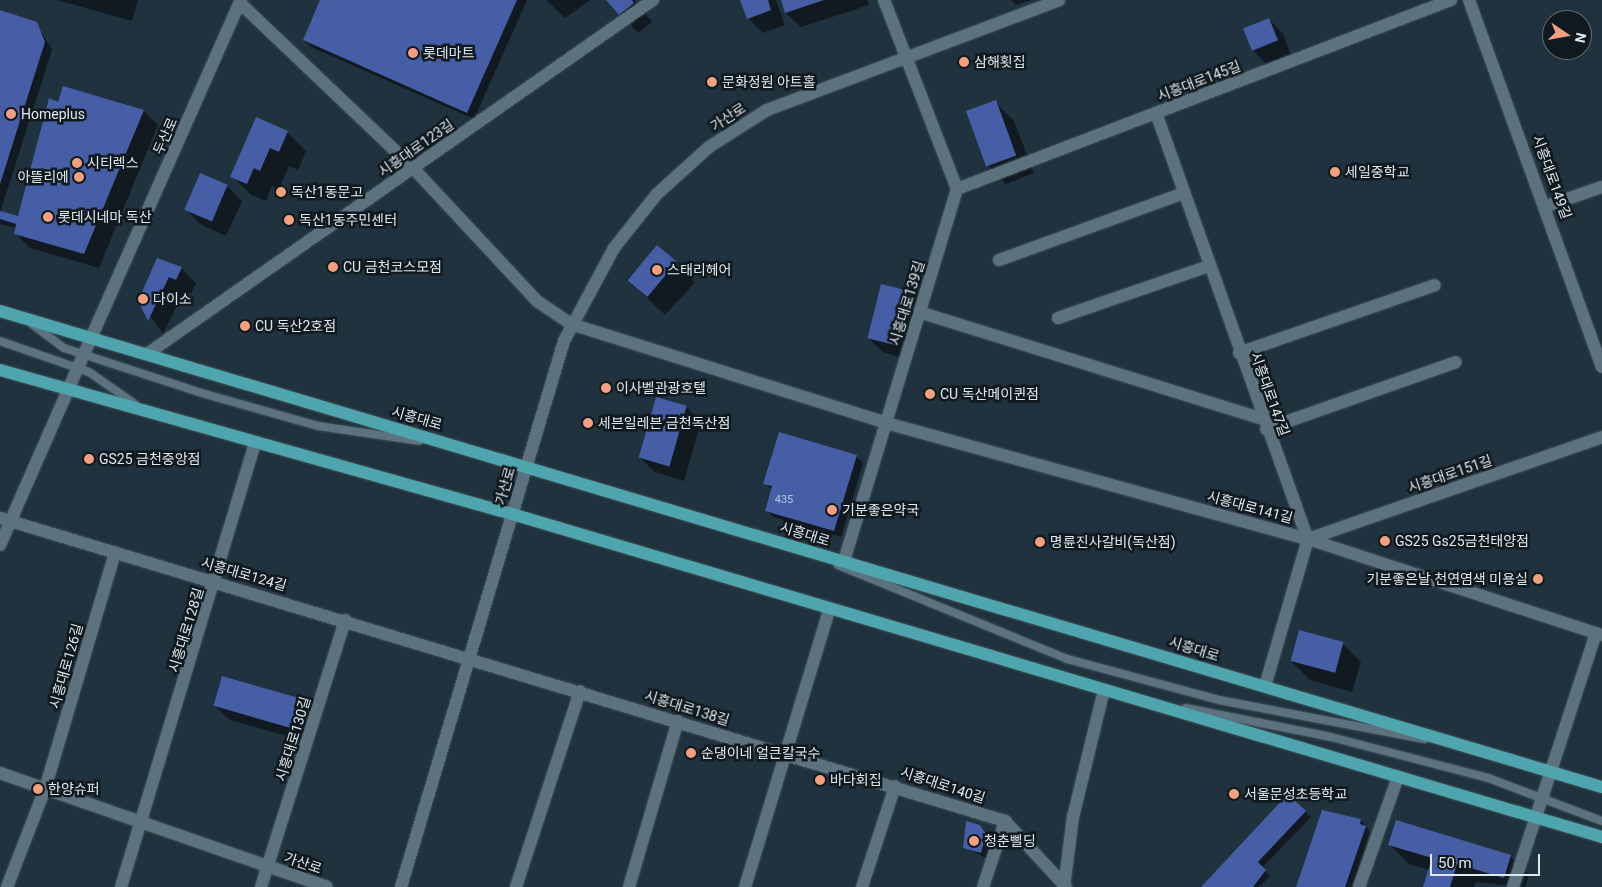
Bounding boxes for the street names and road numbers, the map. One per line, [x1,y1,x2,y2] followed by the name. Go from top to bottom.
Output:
[1155,57,1243,105] street label: 시흥대로145길
[707,99,749,135] street label: 가산로
[149,115,181,157] street label: 두산로
[375,116,457,180] street label: 시흥대로123길
[1529,133,1575,221] street label: 시흥대로149길
[886,258,928,348] street label: 시흥대로139길
[1247,350,1293,438] street label: 시흥대로147길
[390,403,444,433] street label: 시흥대로
[1406,452,1494,496] street label: 시흥대로151길
[492,465,518,507] street label: 가산로
[1205,487,1295,527] street label: 시흥대로141길
[778,518,832,550] street label: 시흥대로
[199,554,289,594] street label: 시흥대로124길
[165,585,207,675] street label: 시흥대로128길
[46,621,86,711] street label: 시흥대로126길
[1167,633,1221,665] street label: 시흥대로
[642,687,732,729] street label: 시흥대로138길
[272,694,314,784] street label: 시흥대로130길
[899,763,987,807] street label: 시흥대로140길
[282,849,324,877] street label: 가산로

